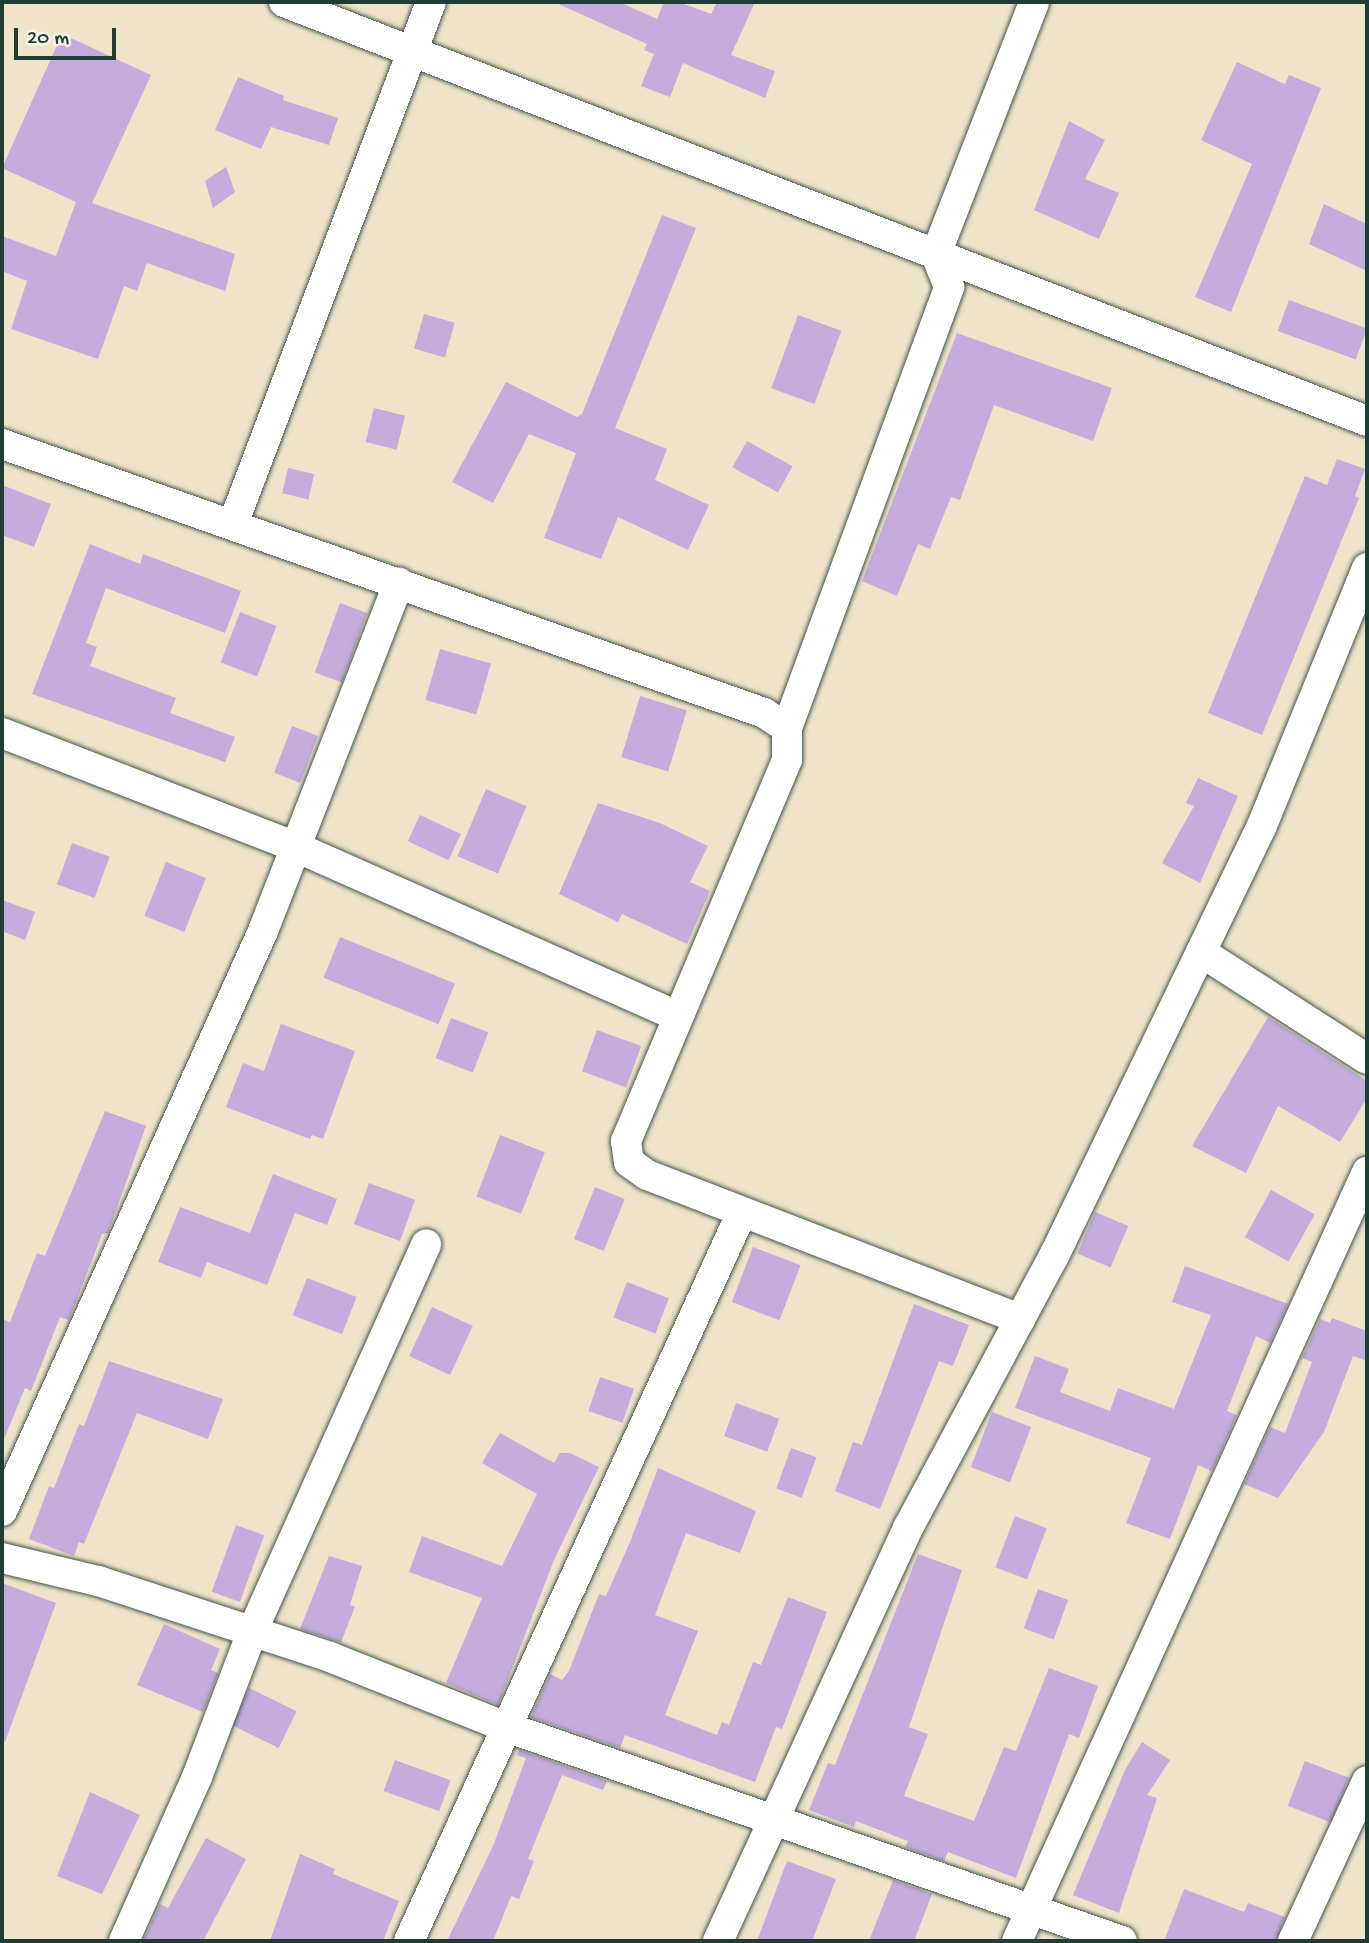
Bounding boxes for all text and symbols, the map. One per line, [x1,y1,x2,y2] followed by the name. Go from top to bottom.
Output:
[18,14,119,58] scale bar
[27,27,69,52] text: 20 m

